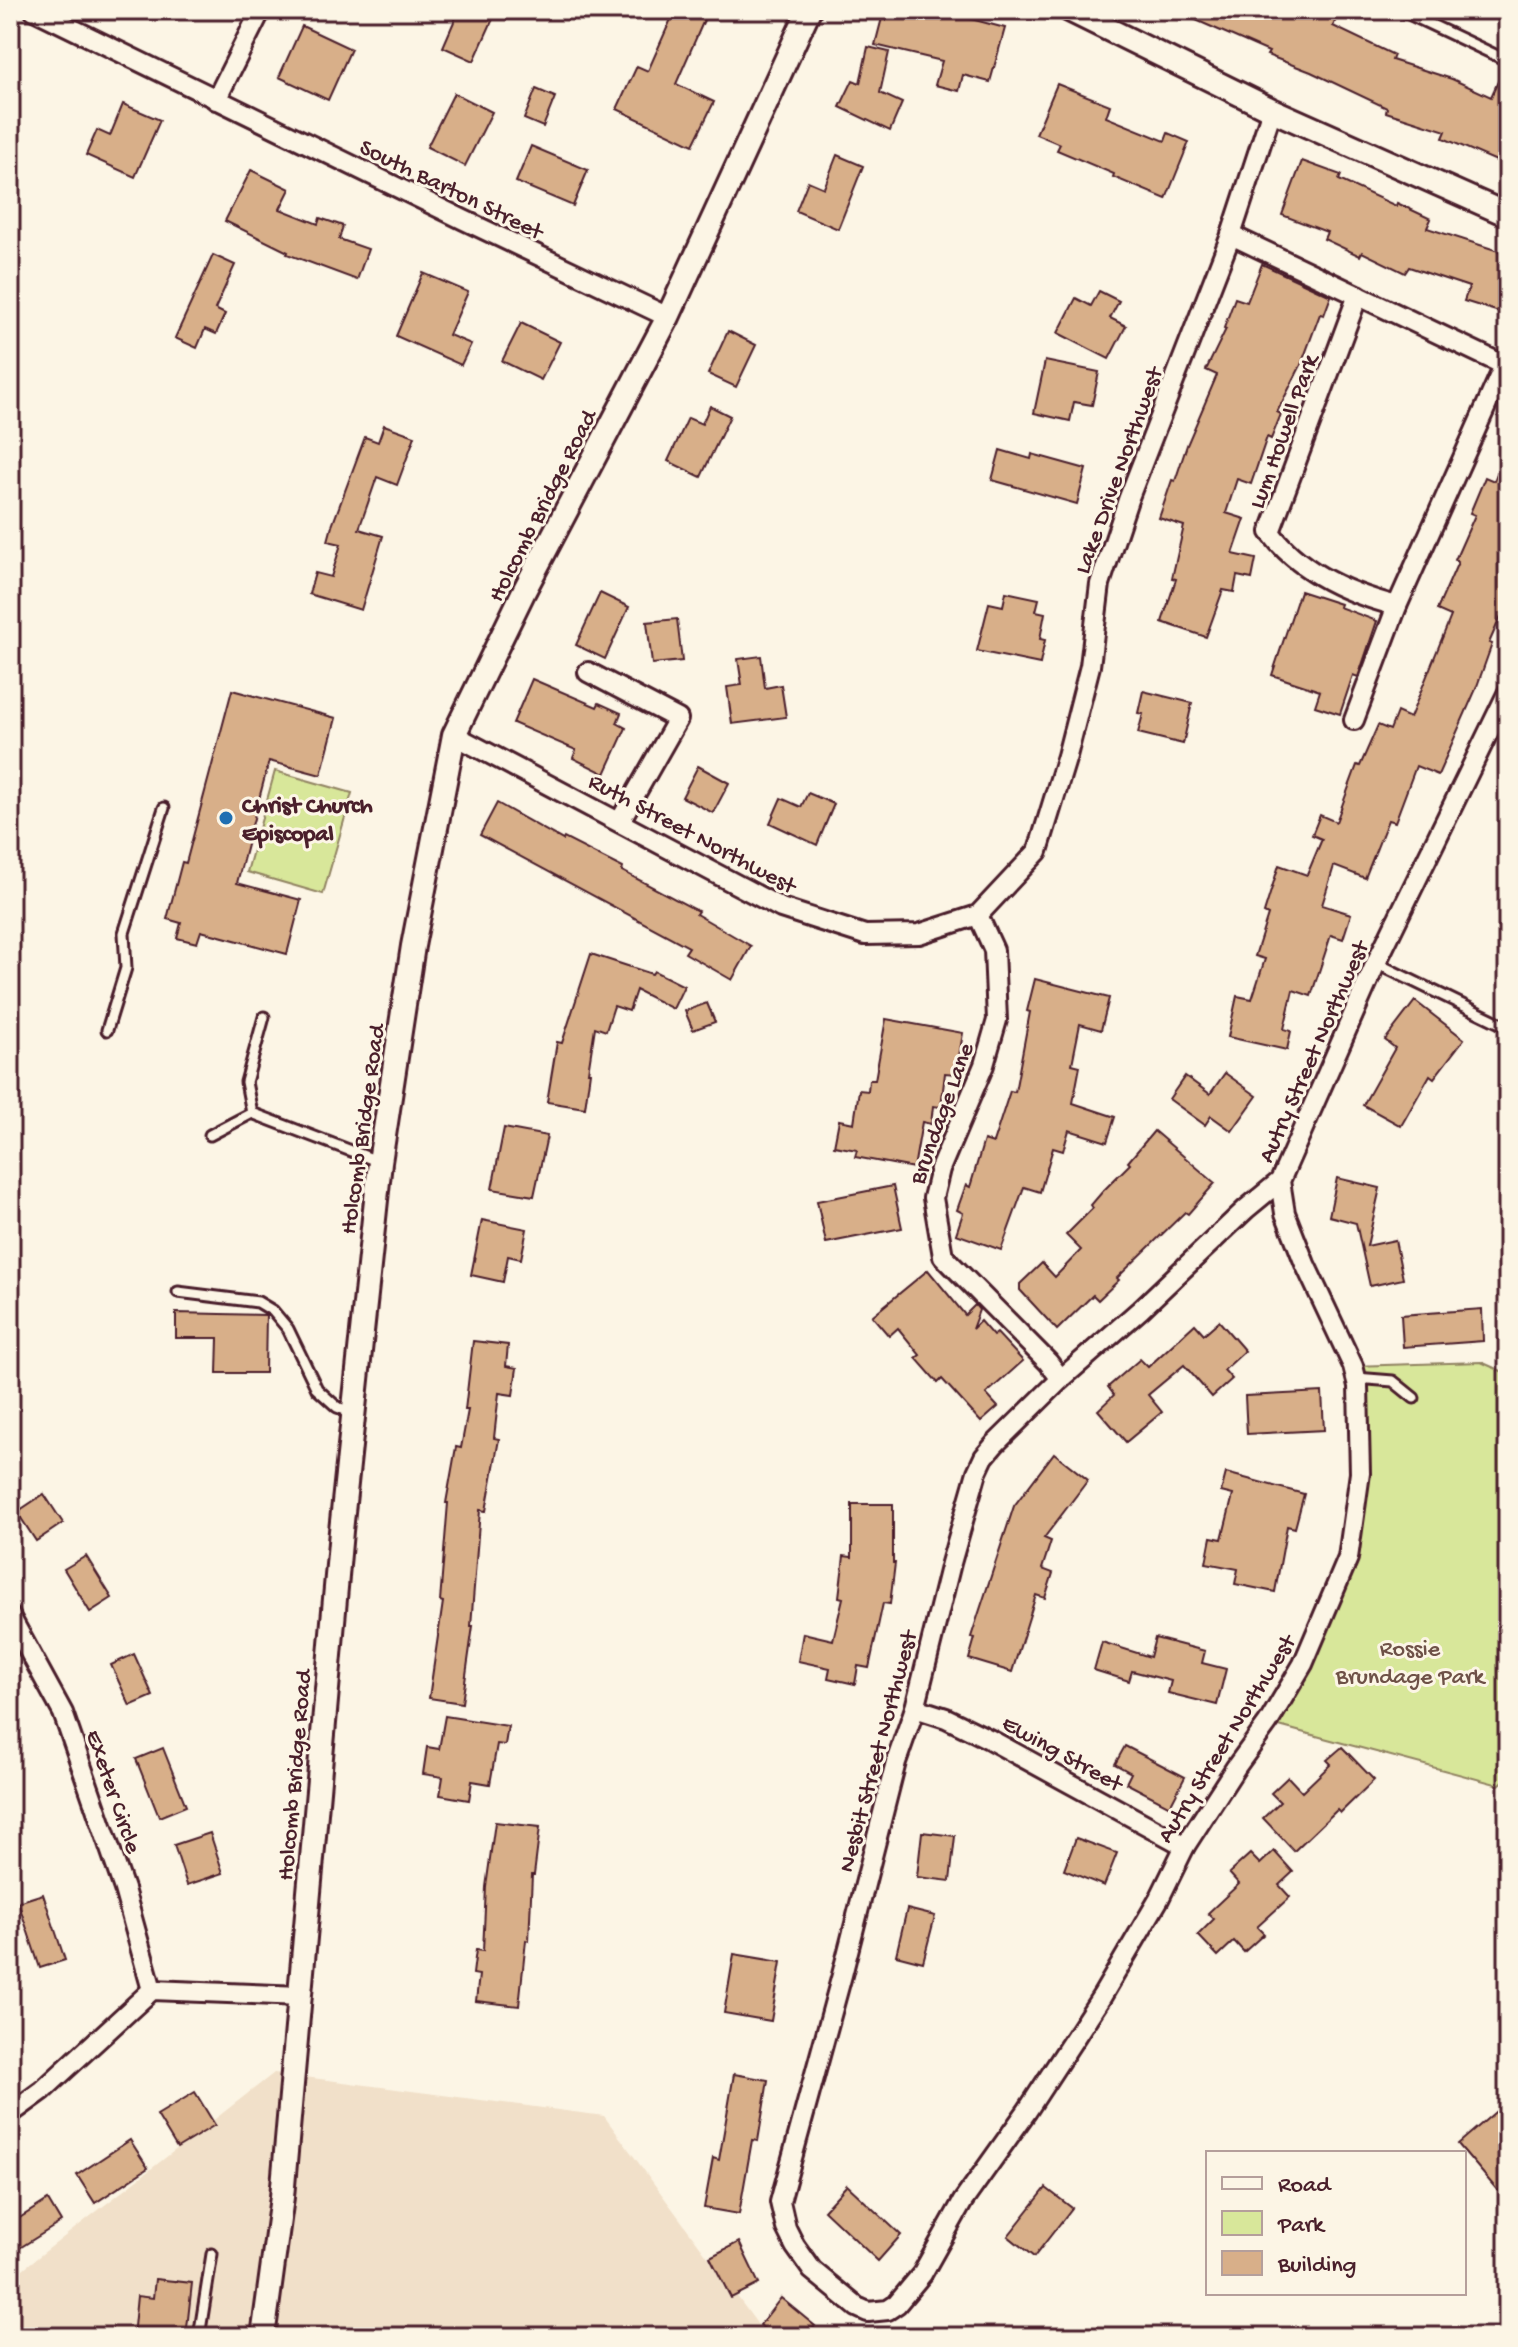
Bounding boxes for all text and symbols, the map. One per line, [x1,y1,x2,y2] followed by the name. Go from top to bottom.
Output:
[354,134,549,249] street label: South Barton Street
[1244,349,1327,513] street label: Lum Howell Park
[1069,362,1172,578] street label: Lake Drive Northwest
[483,404,606,607] street label: Holcomb Bridge Road
[583,768,802,903] street label: Ruth Street Northwest
[242,793,373,850] place label: Christ Church Episcopal
[217,809,235,827] marker: Christ Church Episcopal
[1253,935,1378,1168] street label: Autry Street Northwest
[335,1021,394,1236] street label: Holcomb Bridge Road
[904,1039,983,1190] street label: Brundage Lane
[833,1626,926,1876] street label: Nesbit Street Northwest
[1152,1629,1305,1849] street label: Autry Street Northwest
[1335,1636,1486,1693] park label: Rossie Brundage Park
[273,1667,320,1882] street label: Holcomb Bridge Road
[996,1710,1129,1801] street label: Ewing Street
[77,1726,147,1858] street label: Exeter Circle
[1206,2151,1466,2295] legend
[1278,2172,1332,2201] text: Road
[1277,2212,1326,2241] text: Park
[1277,2252,1356,2281] text: Building

